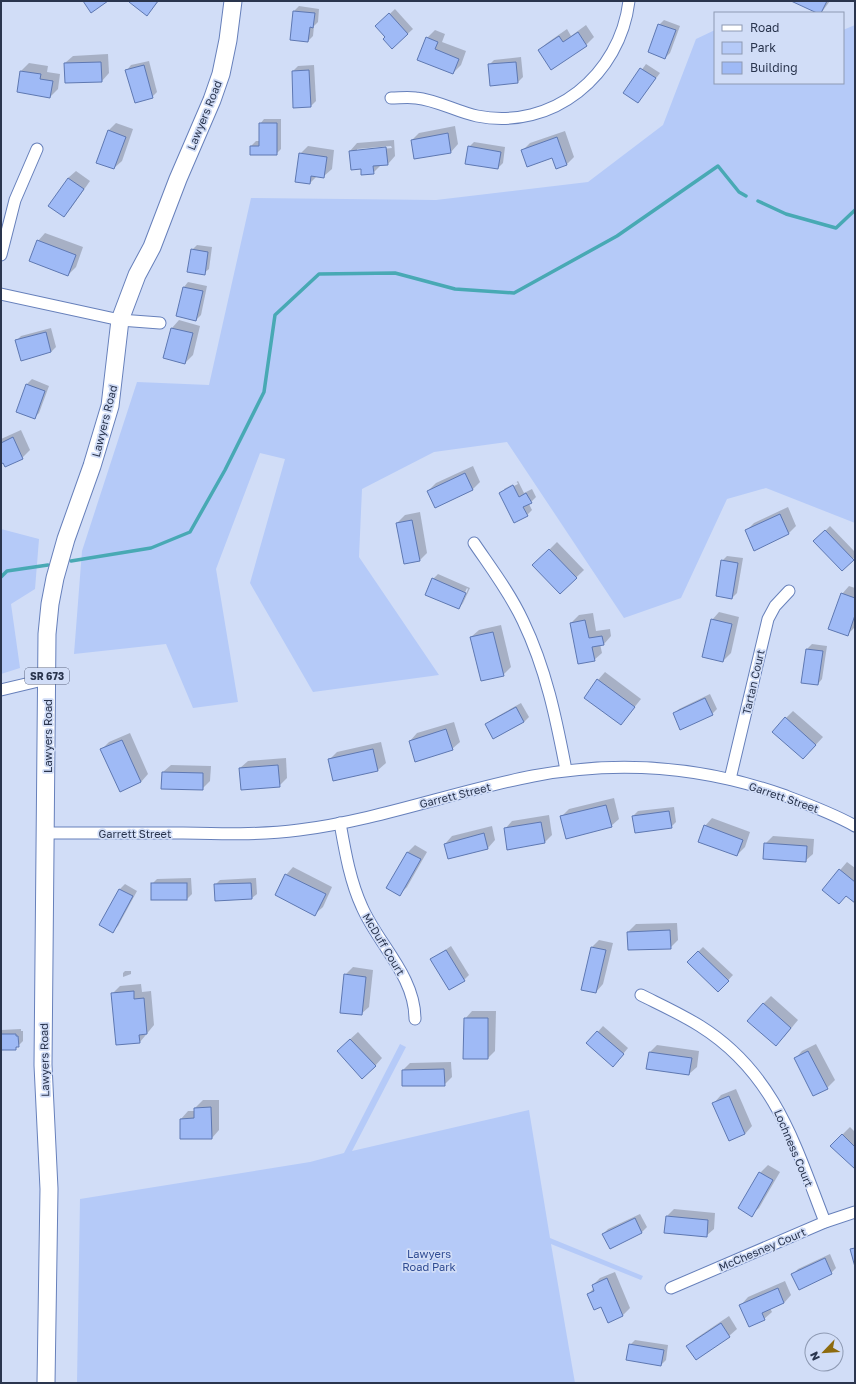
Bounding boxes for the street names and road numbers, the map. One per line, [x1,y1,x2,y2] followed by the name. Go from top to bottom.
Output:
[184,78,224,152] street label: Lawyers Road
[89,384,119,458] street label: Lawyers Road
[739,648,767,716] street label: Tartan Court
[25,668,69,684] road number: SR 673
[41,699,54,773] street label: Lawyers Road
[747,779,821,815] street label: Garrett Street
[418,780,492,810] street label: Garrett Street
[99,827,171,840] street label: Garrett Street
[360,910,408,978] street label: McDuff Court
[37,1023,51,1097] street label: Lawyers Road
[772,1107,816,1189] street label: Lochness Court
[716,1225,808,1273] street label: McChesney Court

